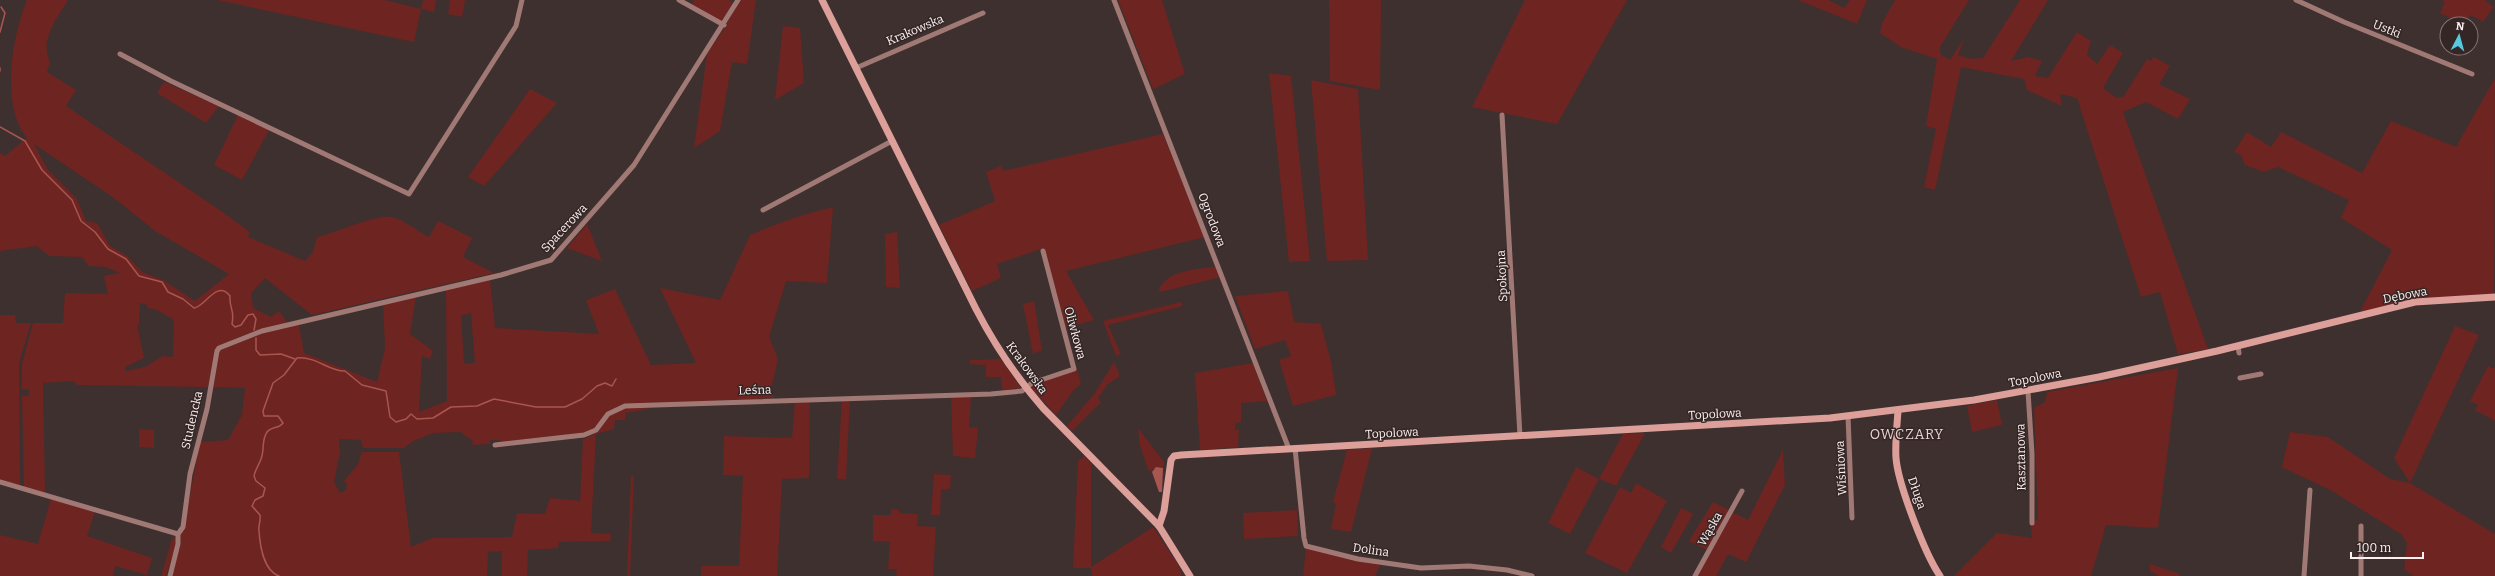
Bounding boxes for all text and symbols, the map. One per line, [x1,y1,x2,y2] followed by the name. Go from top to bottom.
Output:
[884,11,946,48] street label: Krakowska
[2439,16,2479,56] north arrow
[2371,17,2403,41] street label: Ustki
[2455,20,2465,34] text: N
[1195,191,1229,249] street label: Ogrodowa
[538,201,590,255] street label: Spacerowa
[1494,249,1510,302] street label: Spokojna
[2382,284,2429,306] street label: Dębowa
[1061,305,1089,361] street label: Oliwkowa
[1003,339,1051,397] street label: Krakowska
[2007,366,2063,390] street label: Topolowa
[738,382,772,398] street label: Leśna
[179,389,206,450] street label: Studencka
[1688,406,1742,422] street label: Topolowa
[2013,423,2029,491] street label: Kasztanowa
[1365,425,1419,441] street label: Topolowa
[1870,426,1944,443] district label: OWCZARY
[1833,440,1849,496] street label: Wiśniowa
[1905,475,1929,511] street label: Długa
[1695,509,1725,548] street label: Wąska
[2351,534,2423,560] scale bar
[1352,541,1391,560] street label: Dolina
[2357,541,2392,555] text: 100 m

